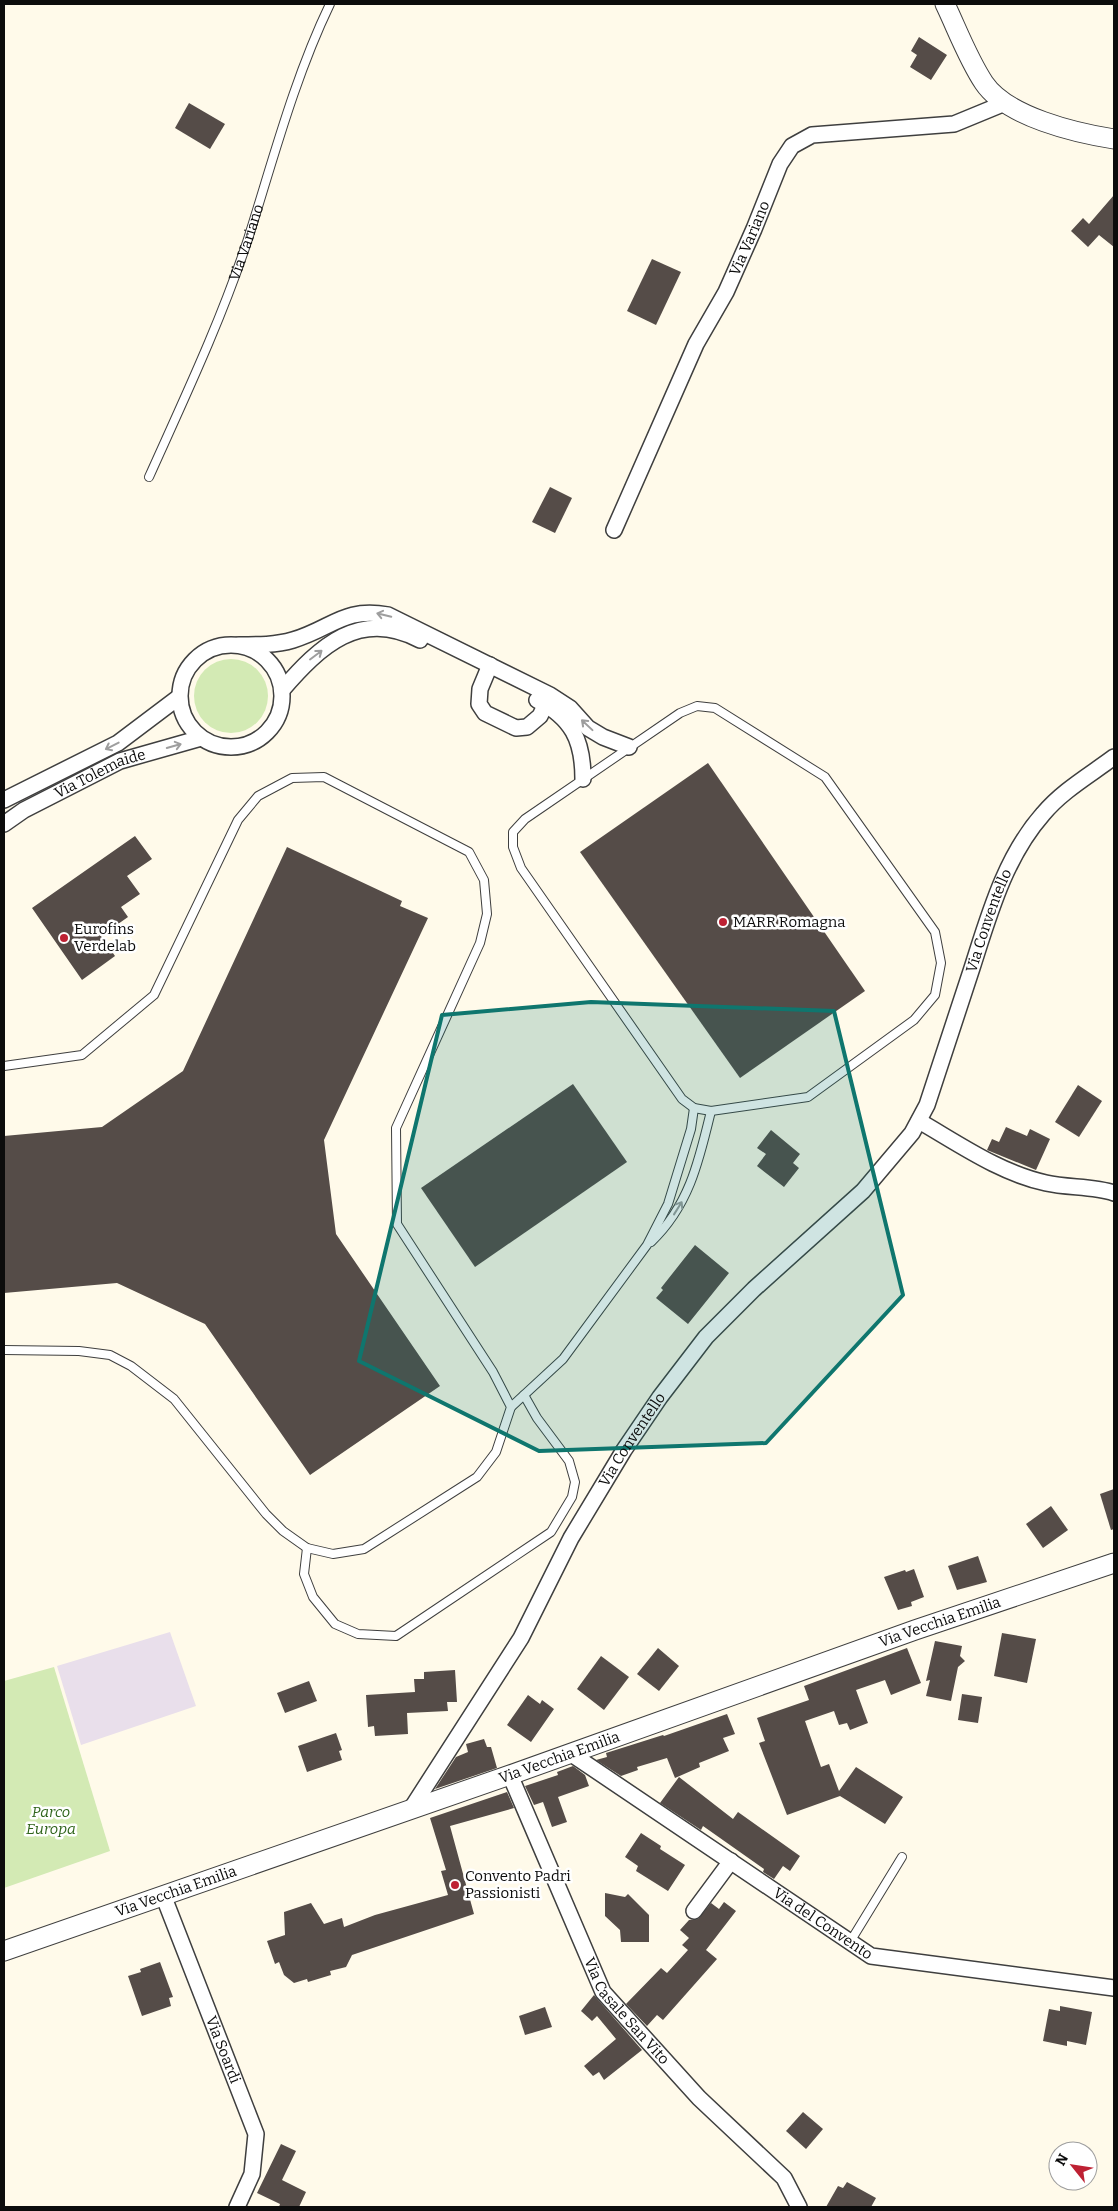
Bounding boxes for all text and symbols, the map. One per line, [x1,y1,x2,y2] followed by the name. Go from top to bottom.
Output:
[725,198,773,278] street label: Via Variano
[225,202,267,283] street label: Via Variano
[377,610,393,619] one-way arrow
[309,650,322,661] one-way arrow
[580,719,593,731] one-way arrow
[166,740,182,750] one-way arrow
[104,741,119,751] one-way arrow
[51,745,148,802] street label: Via Tolemaide
[962,866,1015,975] street label: Via Conventello
[733,913,845,931] place label: MARR Romagna
[717,916,729,928] marker: MARR Romagna
[74,920,136,955] place label: Eurofins Verdelab
[58,932,70,944] marker: Eurofins Verdelab
[674,1202,684,1216] one-way arrow
[595,1389,669,1490] street label: Via Conventello
[877,1593,1003,1651] street label: Via Vecchia Emilia
[496,1727,622,1787] street label: Via Vecchia Emilia
[26,1803,76,1838] park label: Parco Europa
[113,1862,239,1921] street label: Via Vecchia Emilia
[465,1867,571,1902] place label: Convento Padri Passionisti
[449,1879,461,1891] marker: Convento Padri Passionisti
[770,1884,876,1963] street label: Via del Convento
[580,1955,673,2068] street label: Via Casale San Vito
[202,2014,245,2086] street label: Via Soardi
[1048,2141,1098,2191] north arrow
[1052,2151,1072,2169] text: N

